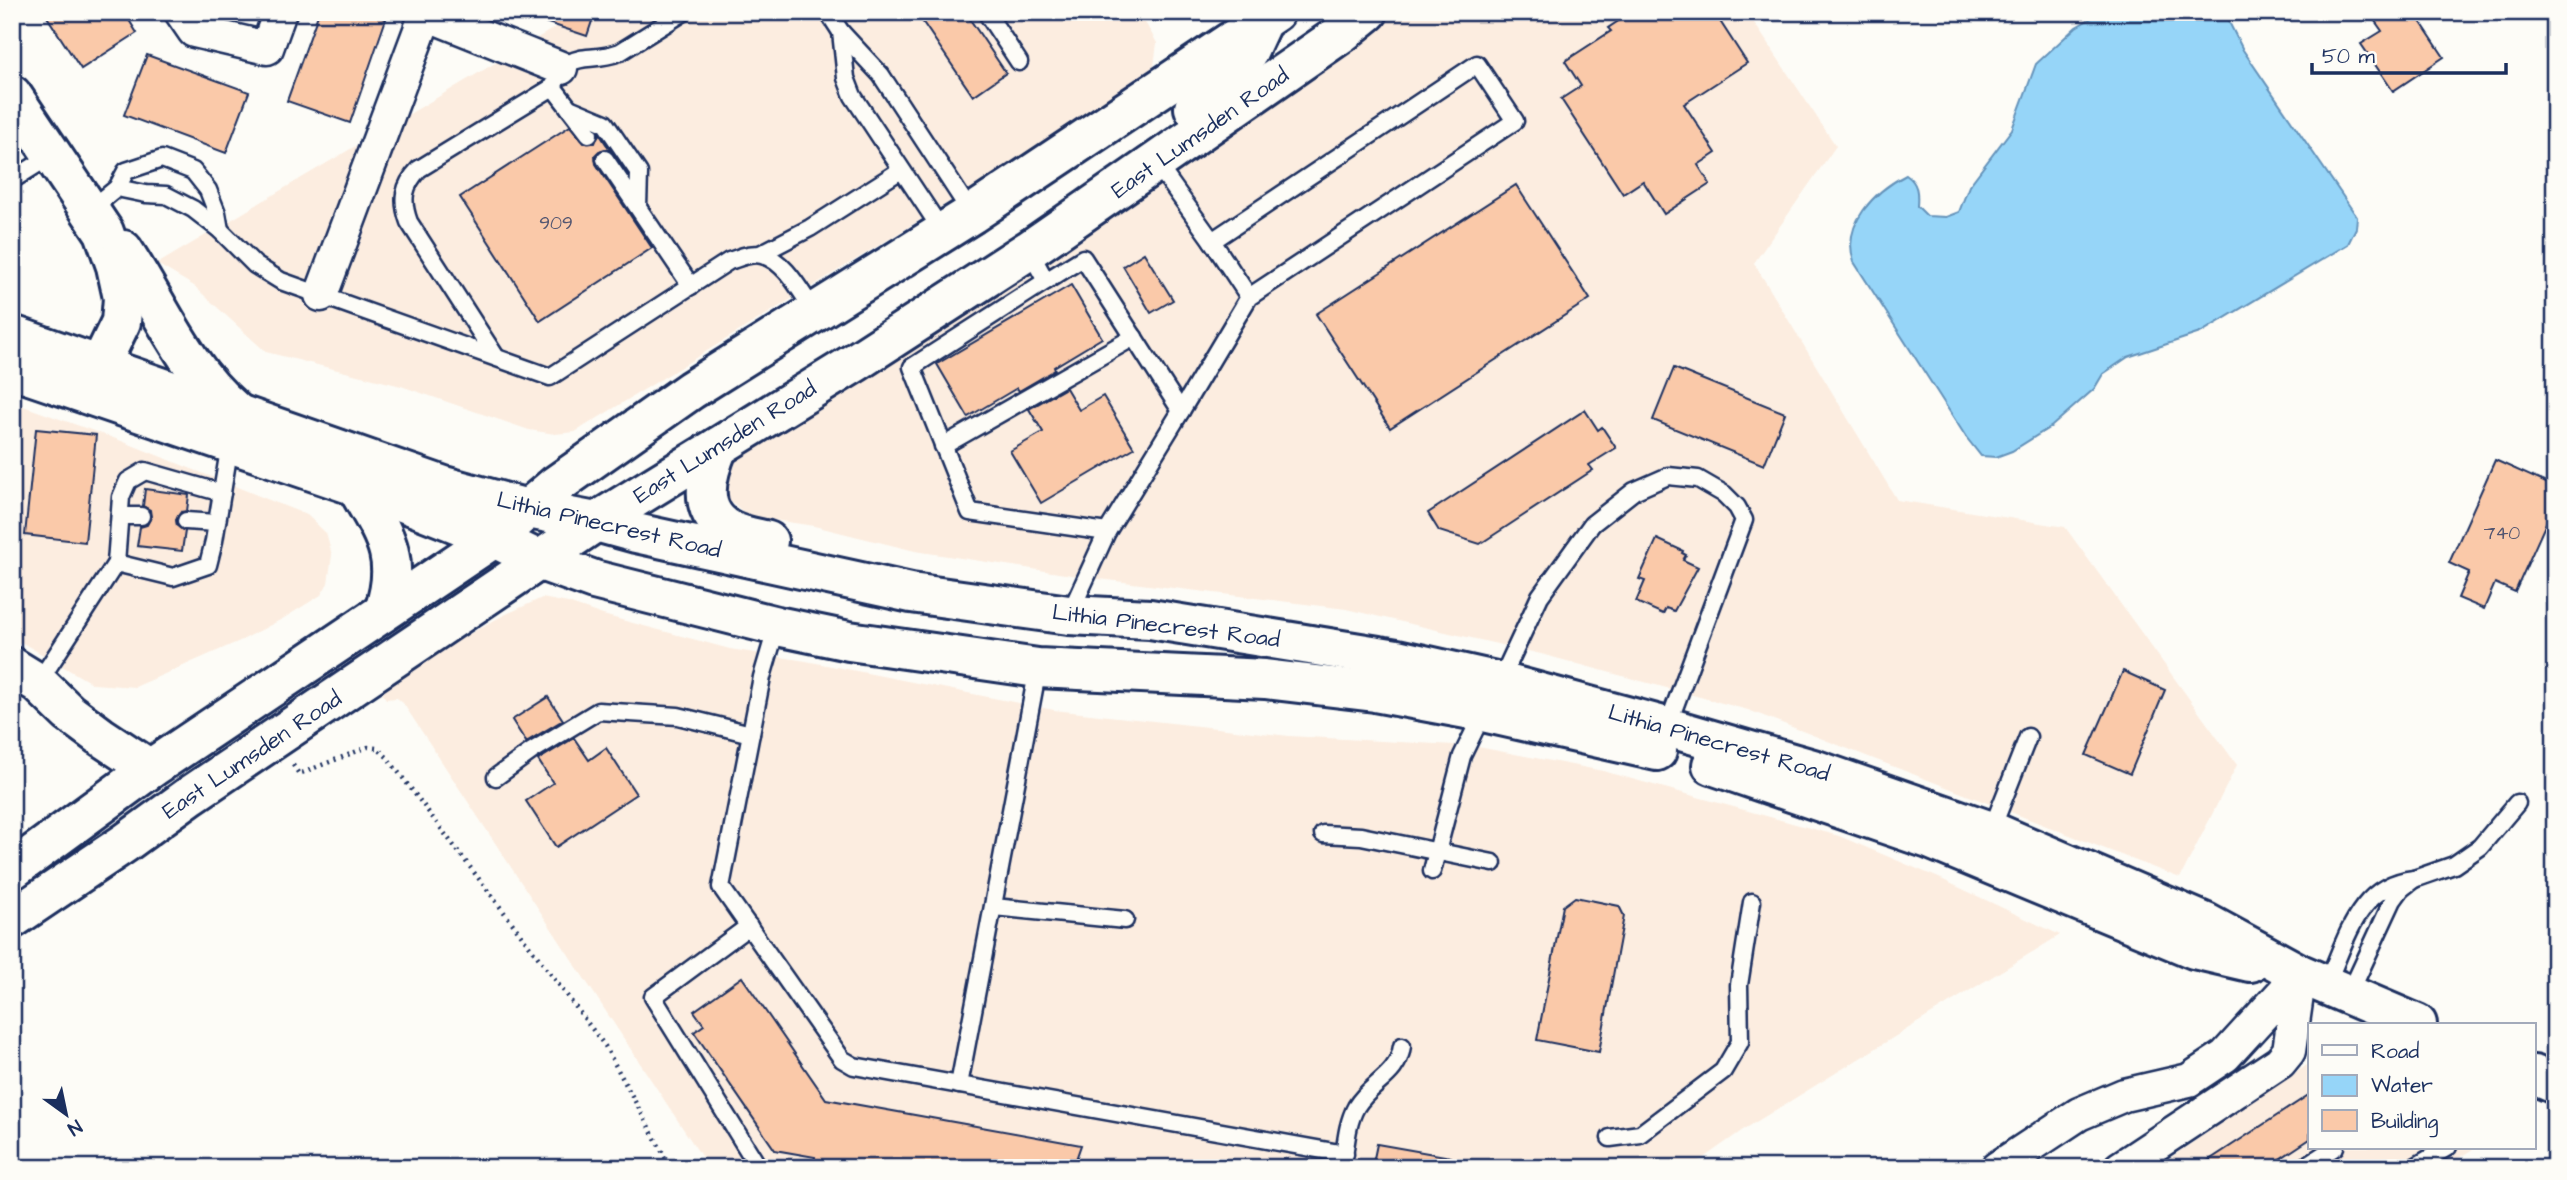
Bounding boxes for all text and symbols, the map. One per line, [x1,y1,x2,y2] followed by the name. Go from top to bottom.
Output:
[2312,32,2506,76] scale bar
[2322,42,2376,71] text: 50 m
[1105,59,1295,206] street label: East Lumsden Road
[539,210,573,237] house number: 909
[627,373,823,511] street label: East Lumsden Road
[494,484,724,566] street label: Lithia Pinecrest Road
[2484,520,2520,547] house number: 740
[1050,596,1282,656] street label: Lithia Pinecrest Road
[156,683,348,827] street label: East Lumsden Road
[1604,696,1834,790] street label: Lithia Pinecrest Road
[2308,1023,2536,1148] legend
[2371,1037,2419,1066] text: Road
[2371,1071,2433,1100] text: Water
[32,1078,102,1148] north arrow
[2371,1107,2439,1138] text: Building
[62,1112,87,1142] text: N

